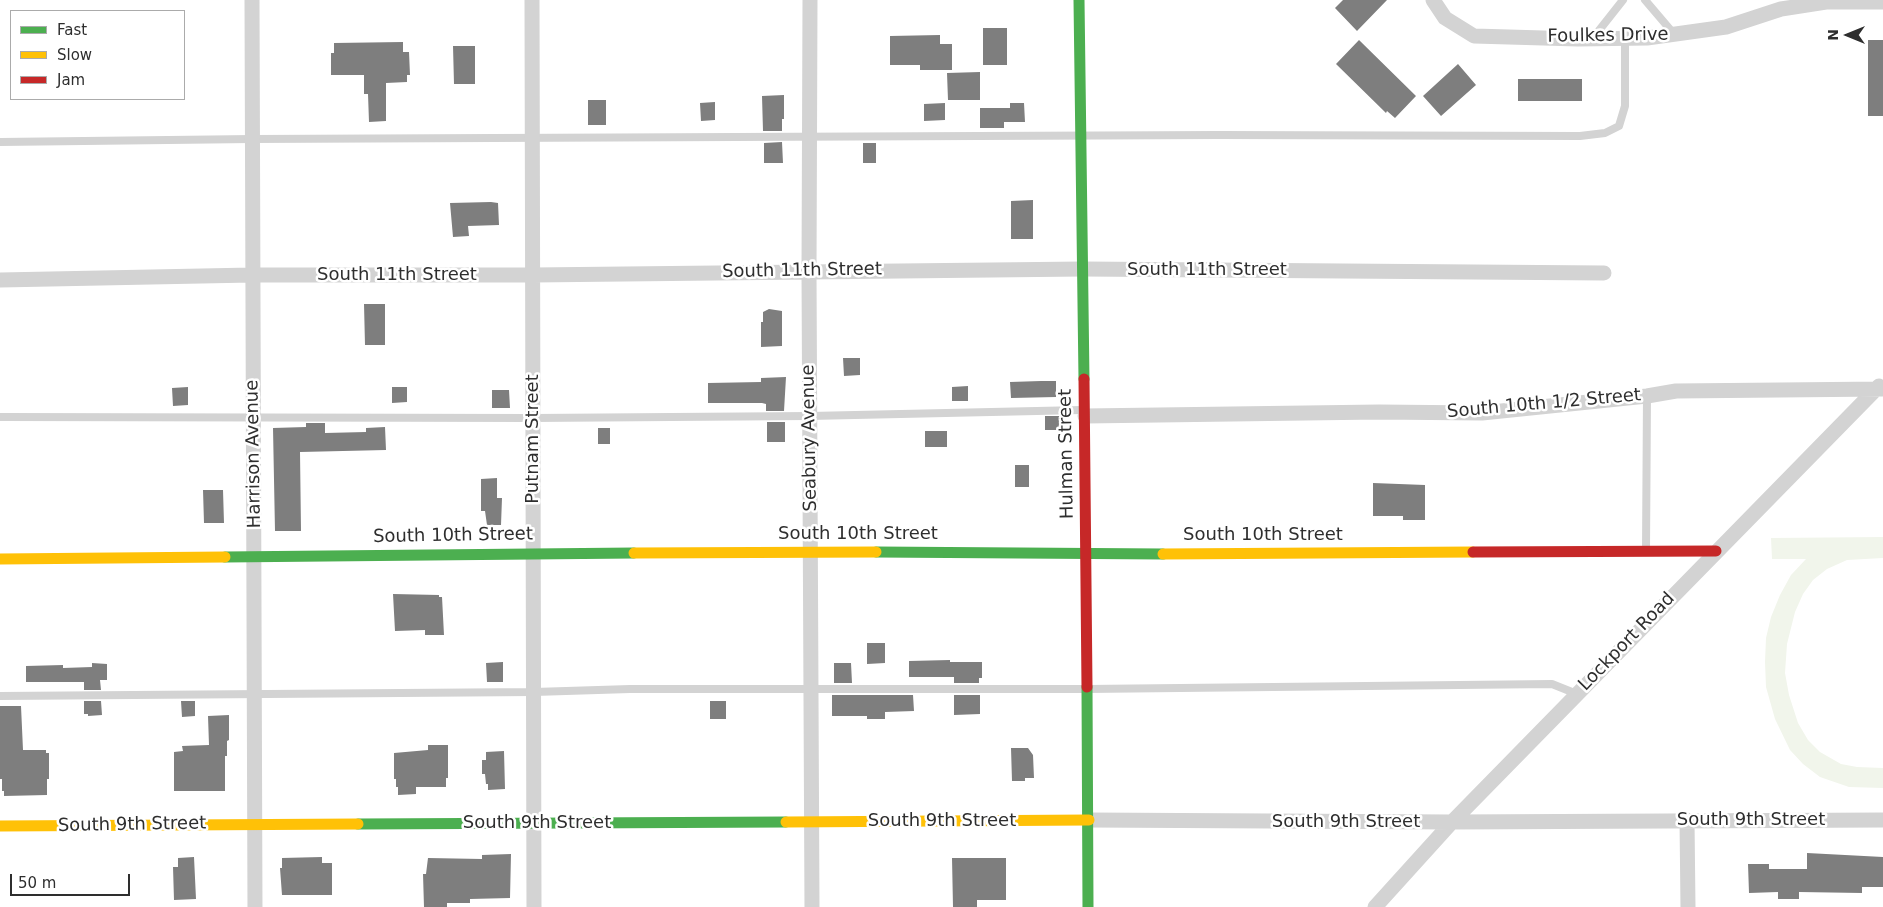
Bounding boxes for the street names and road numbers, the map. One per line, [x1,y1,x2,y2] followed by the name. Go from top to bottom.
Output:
[1547,24,1669,48] street label: Foulkes Drive
[722,259,882,283] street label: South 11th Street
[1127,259,1287,281] street label: South 11th Street
[317,264,477,286] street label: South 11th Street
[798,364,822,512] street label: Seabury Avenue
[522,374,544,504] street label: Putnam Street
[242,380,266,528] street label: Harrison Avenue
[1446,385,1642,423] street label: South 10th 1/2 Street
[1055,389,1079,519] street label: Hulman Street
[778,523,938,545] street label: South 10th Street
[373,524,533,548] street label: South 10th Street
[1183,524,1343,546] street label: South 10th Street
[1574,588,1680,696] street label: Lockport Road
[1677,809,1825,831] street label: South 9th Street
[868,810,1016,832] street label: South 9th Street
[1272,811,1420,833] street label: South 9th Street
[463,812,611,834] street label: South 9th Street
[58,813,206,837] street label: South 9th Street

